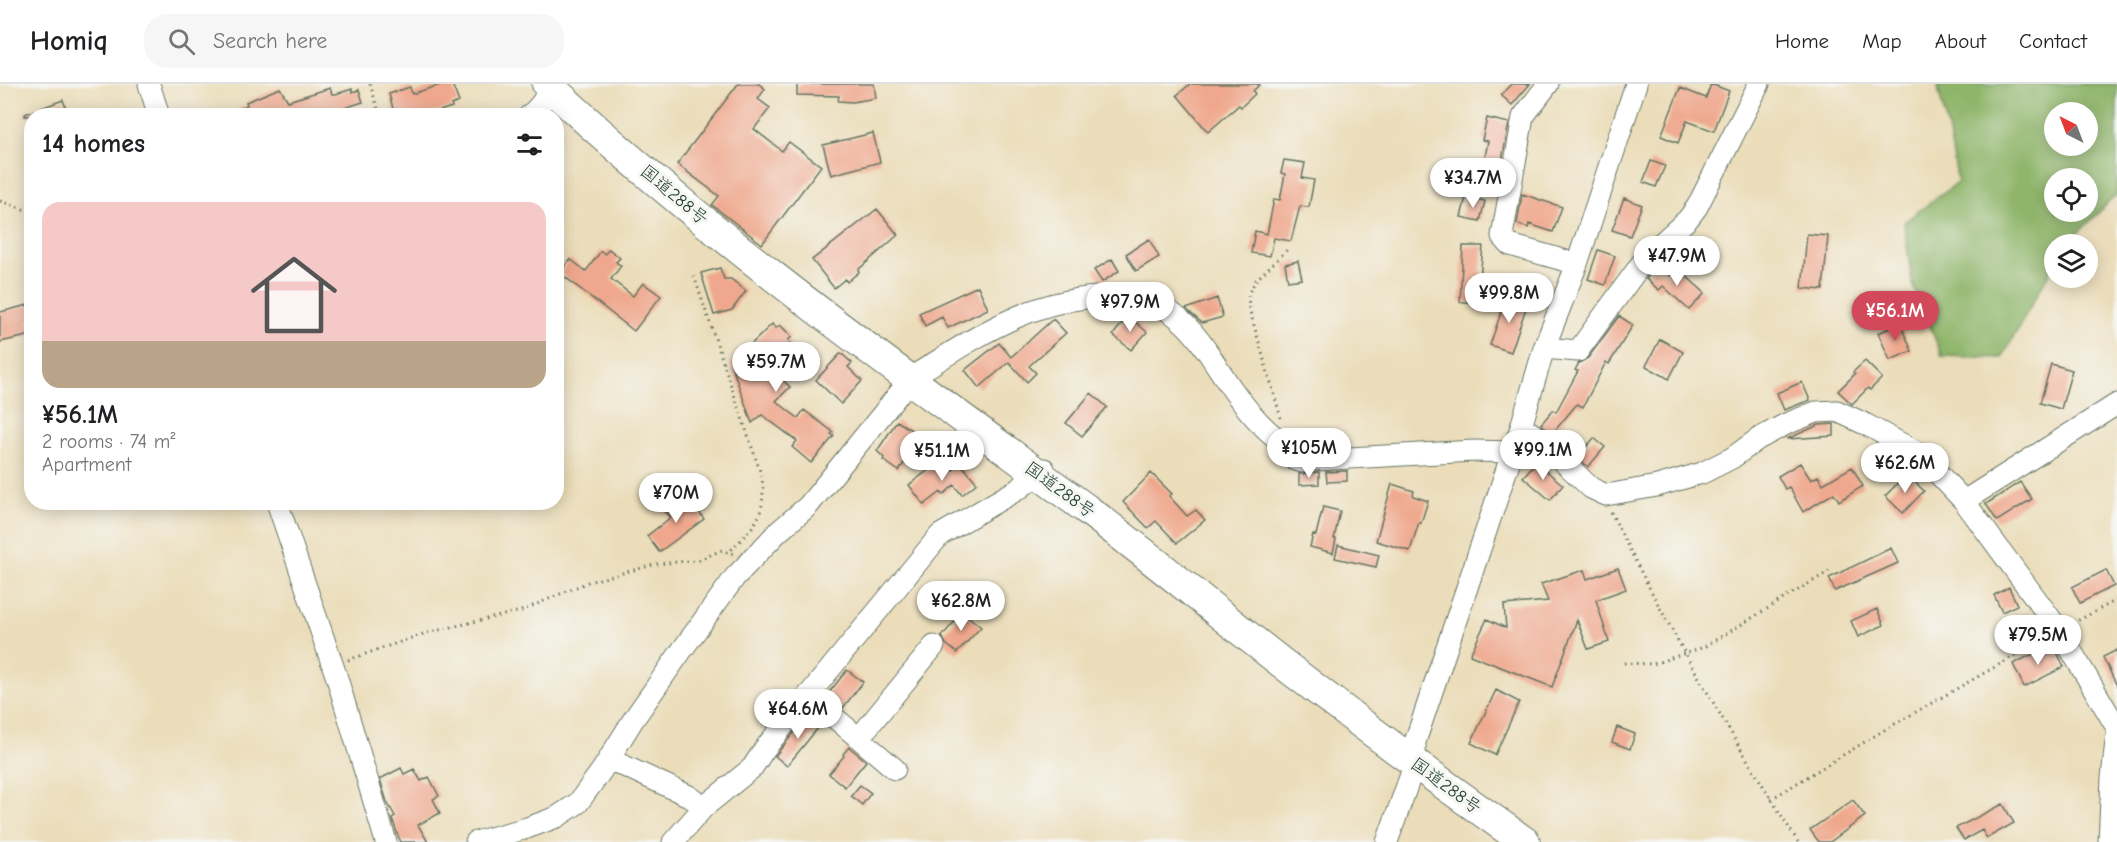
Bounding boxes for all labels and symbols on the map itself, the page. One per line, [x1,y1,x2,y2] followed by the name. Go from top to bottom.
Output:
[2044,102,2098,156] north arrow
[1424,158,1522,209] pin: ¥34.7M
[636,161,712,229] street label: 国道288号
[1628,236,1726,287] pin: ¥47.9M
[1460,273,1558,324] pin: ¥99.8M
[1081,282,1179,333] pin: ¥97.9M
[1846,291,1944,342] pin: ¥56.1M
[727,342,825,393] pin: ¥59.7M
[1267,428,1351,479] pin: ¥105M
[1494,430,1592,481] pin: ¥99.1M
[893,431,991,482] pin: ¥51.1M
[1856,443,1954,494] pin: ¥62.6M
[1021,457,1099,523] street label: 国道288号
[640,473,712,524] pin: ¥70M
[912,581,1010,632] pin: ¥62.8M
[1989,615,2087,666] pin: ¥79.5M
[749,689,847,740] pin: ¥64.6M
[1407,753,1485,819] street label: 国道288号

